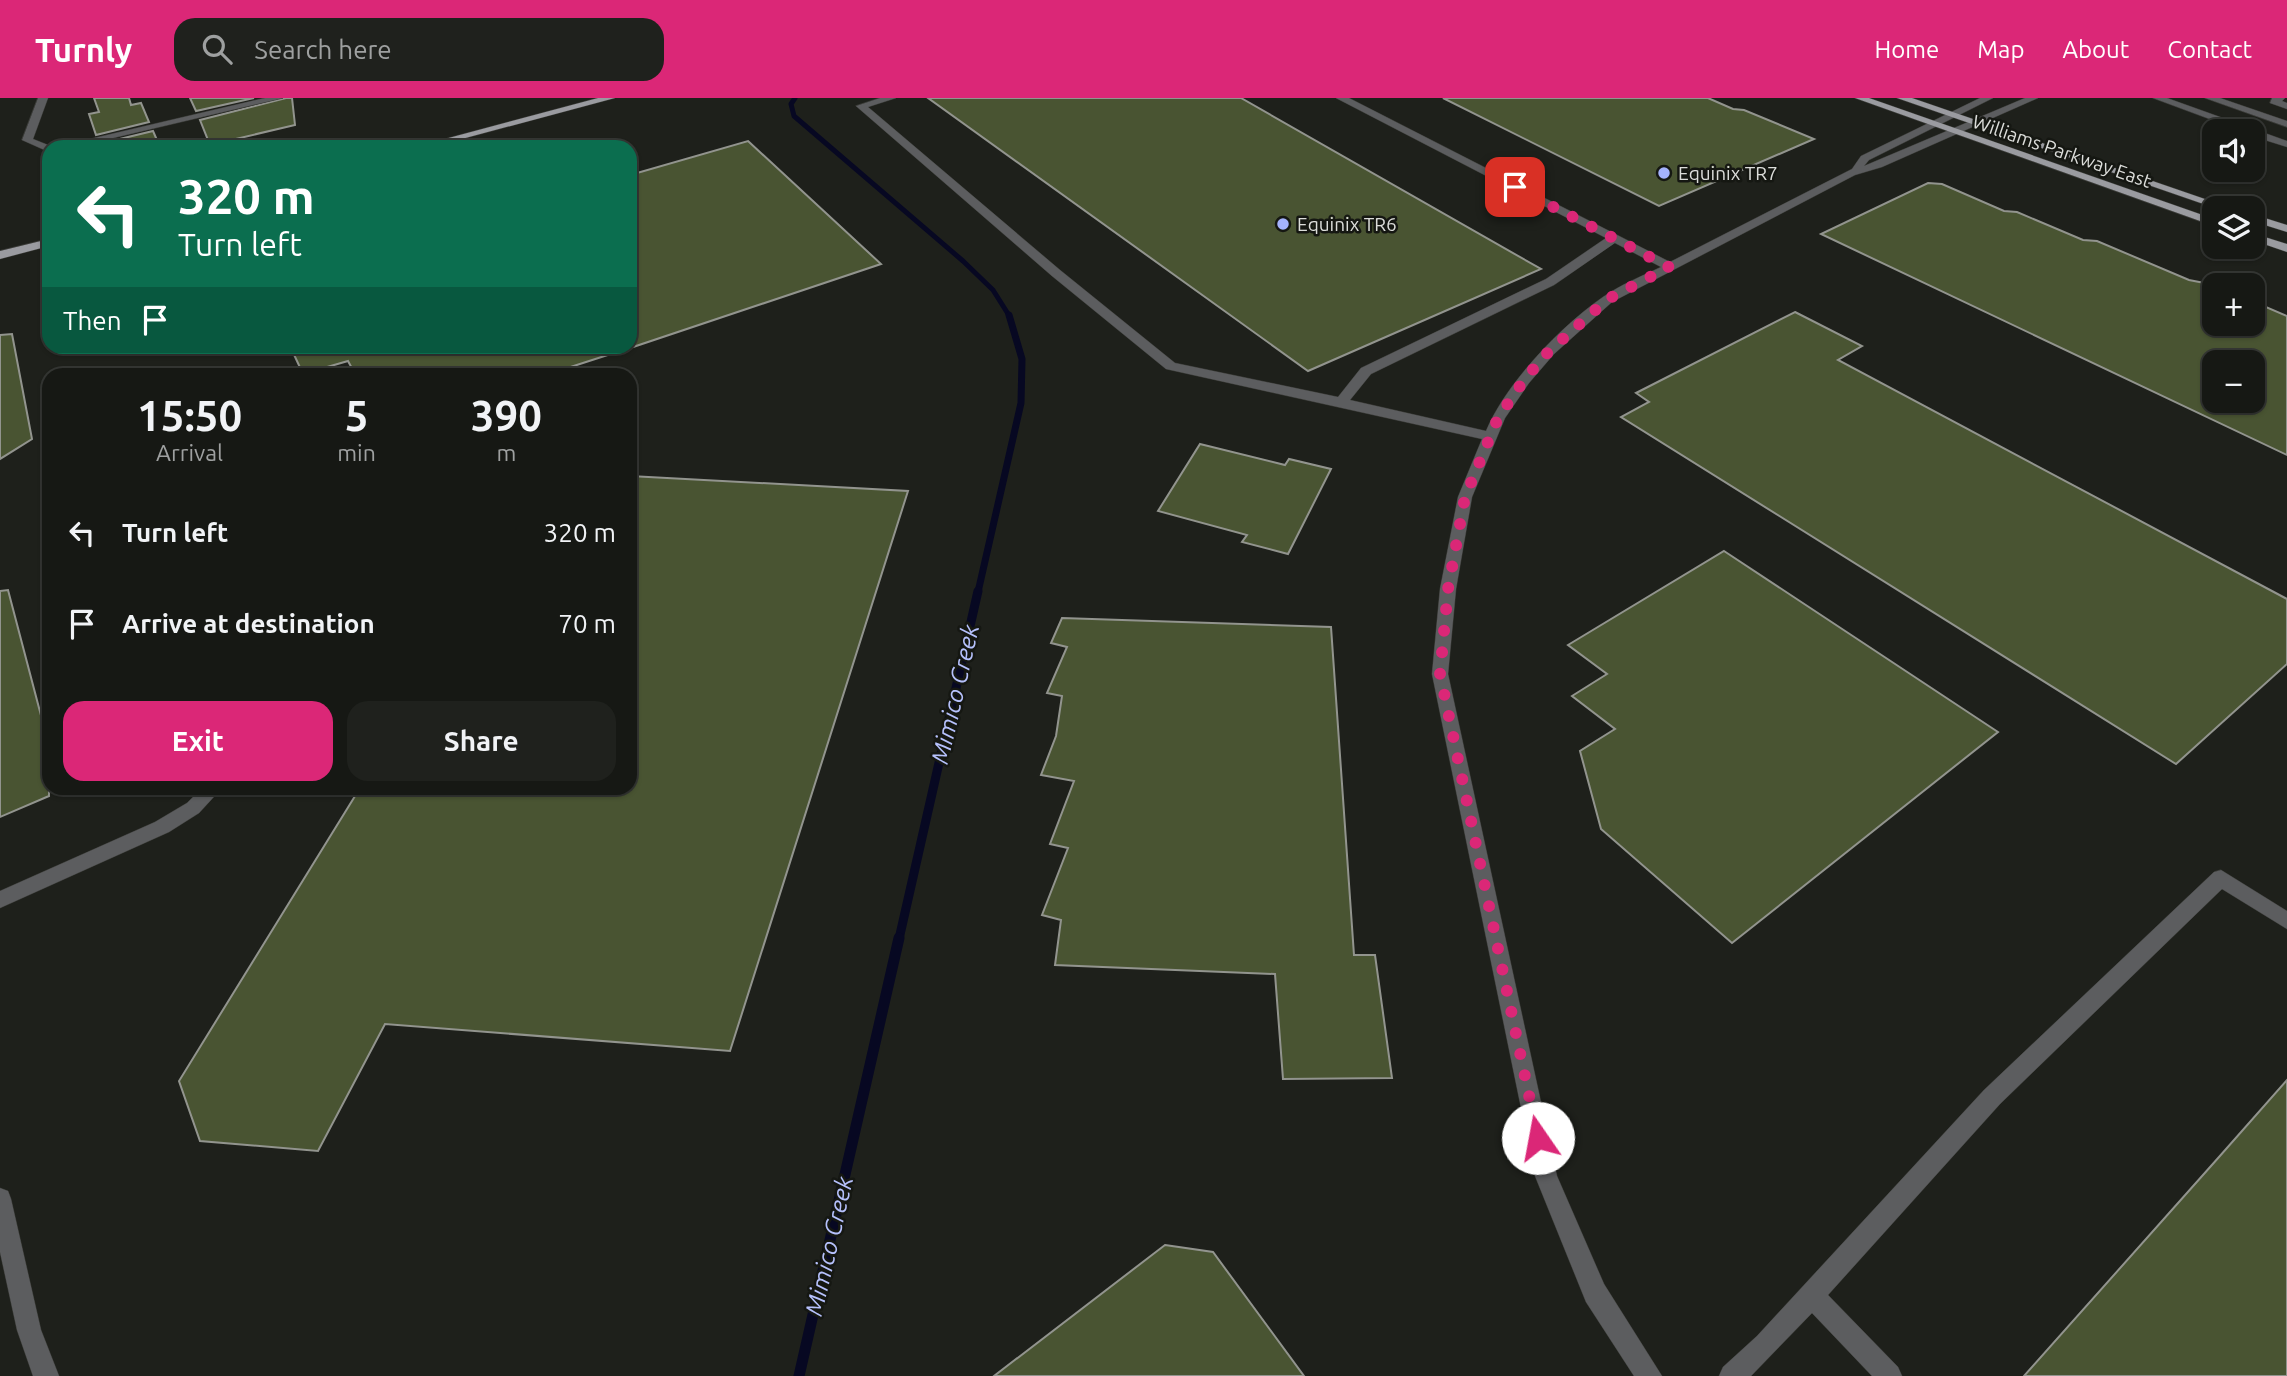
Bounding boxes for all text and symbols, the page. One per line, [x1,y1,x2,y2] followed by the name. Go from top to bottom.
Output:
[174,18,664,81] search box
[198,30,236,68] icon: search
[35,31,132,68] text: Turnly
[254,35,392,64] text: Search here
[1874,36,1939,63] text: Home
[1977,36,2024,63] text: Map
[2062,36,2129,63] text: About
[2167,36,2252,63] text: Contact
[1970,110,2155,192] street label: Williams Parkway East
[2202,119,2265,413] map controls
[2202,119,2265,182] button: sound
[1485,157,1545,217] pin
[1678,162,1778,184] place label: Equinix TR7
[1656,165,1672,181] marker: Equinix TR7
[63,168,154,259] icon: left
[178,168,315,223] text: 320 m
[1496,168,1534,206] icon: arrive
[2202,196,2265,259] button: layers
[1297,213,1397,235] place label: Equinix TR6
[1275,216,1291,232] marker: Equinix TR6
[178,226,302,262] text: Turn left
[2202,273,2265,336] button: +
[136,301,174,339] icon: arrive
[63,306,122,335] text: Then
[2202,350,2265,413] button: −
[137,392,242,439] text: 15:50
[345,392,368,439] text: 5
[471,392,542,439] text: 390
[156,440,223,465] text: Arrival
[337,440,376,465] text: min
[496,440,516,465] text: m
[63,514,101,552] icon: left
[122,518,228,547] text: Turn left
[544,518,616,547] text: 320 m
[63,605,101,643] icon: arrive
[122,609,375,638] text: Arrive at destination
[558,609,616,638] text: 70 m
[926,621,984,766] water label: Mimico Creek
[63,701,333,781] button: Exit
[347,701,616,781] button: Share
[1501,1101,1575,1175] position arrow
[800,1173,858,1318] water label: Mimico Creek

